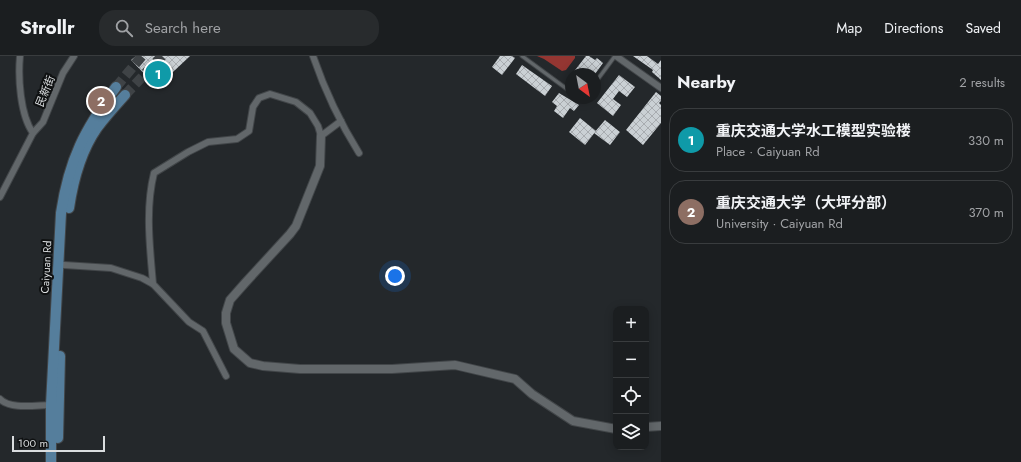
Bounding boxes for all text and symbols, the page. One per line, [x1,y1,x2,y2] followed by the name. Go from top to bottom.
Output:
[99,10,379,46] search box
[20,14,75,41] text: Strollr
[113,17,135,39] icon: search
[145,17,221,39] text: Search here
[836,18,862,38] text: Map
[884,18,944,38] text: Directions
[966,18,1001,38] text: Saved
[145,59,171,89] pin: 1
[565,68,601,104] north arrow
[677,70,735,94] text: Nearby
[31,73,59,109] street label: 民新街
[959,73,1005,92] text: 2 results
[88,86,114,116] pin: 2
[716,120,911,142] text: 重庆交通大学水工模型实验楼
[688,131,694,150] text: 1
[968,131,1004,150] text: 330 m
[716,142,820,161] text: Place · Caiyuan Rd
[716,192,896,214] text: 重庆交通大学（大坪分部）
[687,203,695,222] text: 2
[968,203,1004,222] text: 370 m
[716,214,843,233] text: University · Caiyuan Rd
[37,240,55,294] street label: Caiyuan Rd
[385,266,405,286] your location
[613,306,649,450] map controls
[613,306,649,342] button: +
[613,342,649,378] button: −
[613,378,649,414] button: locate
[613,414,649,450] button: layers
[12,434,105,453] scale bar
[18,435,48,451] text: 100 m

